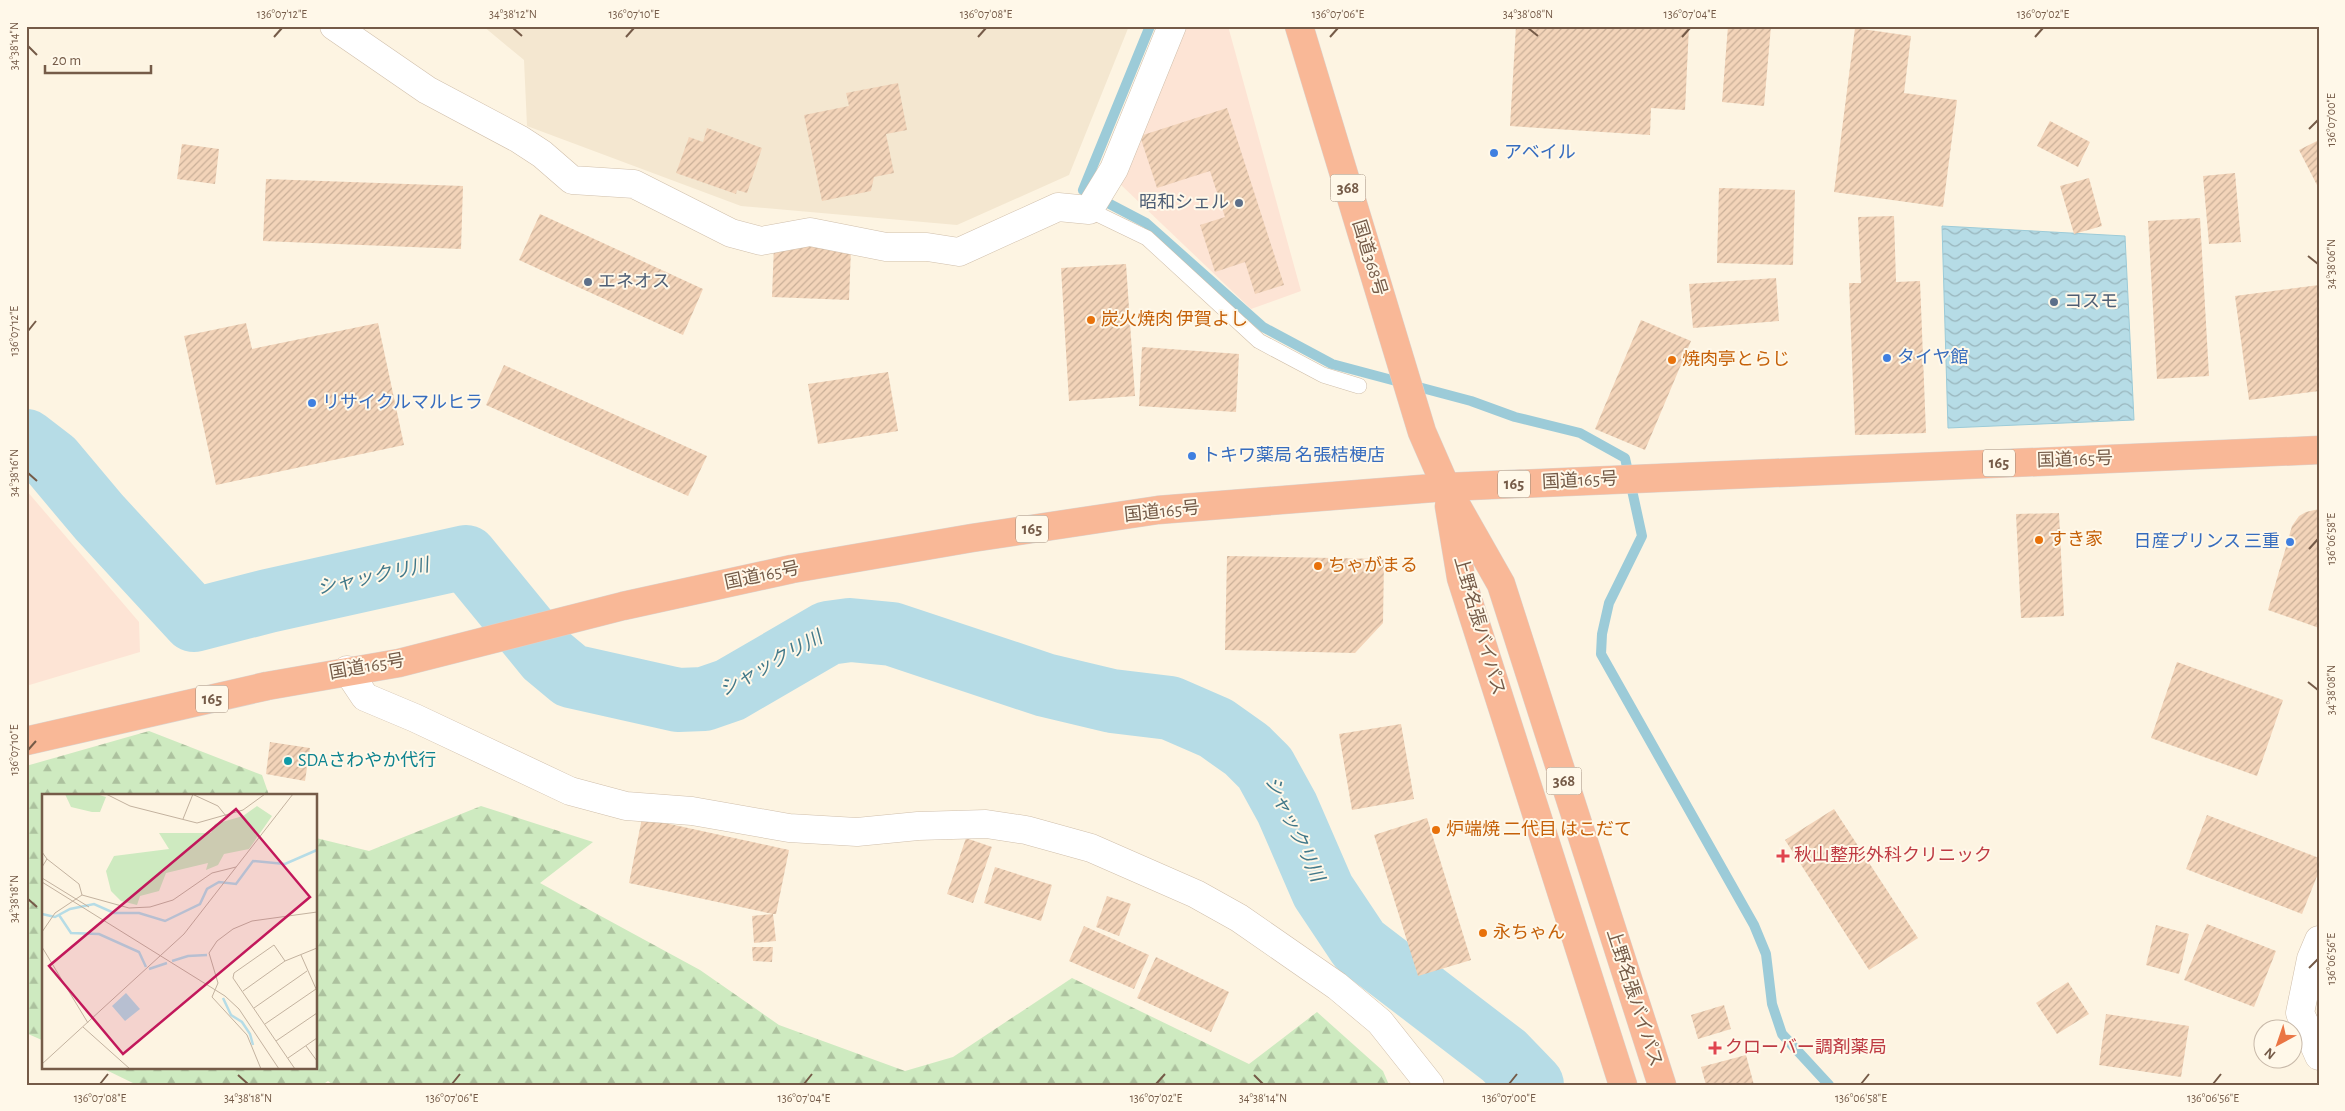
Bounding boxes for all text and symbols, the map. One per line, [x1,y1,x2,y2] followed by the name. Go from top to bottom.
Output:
[257,8,307,20] text: 136°07'12"E
[489,8,537,20] text: 34°38'12"N
[608,8,660,20] text: 136°07'10"E
[960,8,1013,20] text: 136°07'08"E
[1312,8,1365,20] text: 136°07'06"E
[1503,8,1553,20] text: 34°38'08"N
[1664,8,1717,20] text: 136°07'04"E
[2017,8,2069,20] text: 136°07'02"E
[8,22,20,70] text: 34°38'14"N
[45,42,151,74] scale bar
[52,53,81,68] text: 20 m
[2325,93,2337,147] text: 136°07'00"E
[1504,143,1576,162] place label: アベイル
[1488,147,1500,159] marker: アベイル
[1330,174,1366,202] road number: 368
[1139,192,1229,212] place label: 昭和シェル
[1233,197,1245,209] marker: 昭和シェル
[1349,217,1391,298] street label: 国道368号
[2325,239,2337,289] text: 34°38'06"N
[598,273,670,291] place label: エネオス
[582,276,594,288] marker: エネオス
[2064,293,2118,311] place label: コスモ
[2048,296,2060,308] marker: コスモ
[8,306,20,356] text: 136°07'12"E
[1101,309,1248,329] place label: 炭火焼肉 伊賀よし
[1085,314,1097,326] marker: 炭火焼肉 伊賀よし
[1897,348,1968,367] place label: タイヤ館
[1682,350,1790,369] place label: 焼肉亭とらじ
[1881,352,1893,364] marker: タイヤ館
[1666,354,1678,366] marker: 焼肉亭とらじ
[322,393,483,412] place label: リサイクルマルヒラ
[306,397,318,409] marker: リサイクルマルヒラ
[1202,445,1385,465] place label: トキワ薬局 名張桔梗店
[2037,448,2113,470] street label: 国道165号
[8,449,20,497] text: 34°38'16"N
[1983,449,2015,476] road number: 165
[1186,450,1198,462] marker: トキワ薬局 名張桔梗店
[1541,468,1619,492] street label: 国道165号
[1498,470,1530,498] road number: 165
[1123,497,1201,525] street label: 国道165号
[2325,513,2337,565] text: 136°06'58"E
[1016,516,1048,542] road number: 165
[2049,530,2103,549] place label: すき家
[2133,532,2280,551] place label: 日産プリンス 三重
[2033,534,2045,546] marker: すき家
[2284,536,2296,548] marker: 日産プリンス 三重
[315,554,433,598] water label: シャックリ川
[1451,554,1509,698] street label: 上野名張バイパス
[1328,555,1418,575] place label: ちゃがまる
[722,557,801,593] street label: 国道165号
[1312,560,1324,572] marker: ちゃがまる
[716,626,827,700] water label: シャックリ川
[328,650,406,682] street label: 国道165号
[2325,665,2337,715] text: 34°38'08"N
[196,686,228,712] road number: 165
[8,724,20,776] text: 136°07'10"E
[298,750,436,770] place label: SDAさわやか代行
[282,755,294,767] marker: SDAさわやか代行
[1546,768,1582,794] road number: 368
[1261,773,1328,886] water label: シャックリ川
[42,794,318,1068] inset map
[1446,819,1632,839] place label: 炉端焼 二代目 はこだて
[1430,824,1442,836] marker: 炉端焼 二代目 はこだて
[1794,845,1992,865] place label: 秋山整形外科クリニック
[1776,849,1790,863] marker: 秋山整形外科クリニック
[8,875,20,923] text: 34°38'18"N
[1493,922,1565,942] place label: 永ちゃん
[1603,926,1667,1069] street label: 上野名張バイパス
[1477,927,1489,939] marker: 永ちゃん
[2325,933,2337,985] text: 136°06'56"E
[2252,1018,2302,1068] north arrow
[1725,1038,1887,1057] place label: クローバー調剤薬局
[1709,1042,1721,1054] marker: クローバー調剤薬局
[2262,1045,2279,1062] text: N
[74,1092,127,1104] text: 136°07'08"E
[224,1092,272,1104] text: 34°38'18"N
[426,1092,479,1104] text: 136°07'06"E
[778,1092,831,1104] text: 136°07'04"E
[1130,1092,1182,1104] text: 136°07'02"E
[1239,1092,1287,1104] text: 34°38'14"N
[1482,1092,1536,1104] text: 136°07'00"E
[1835,1092,1887,1104] text: 136°06'58"E
[2187,1092,2239,1104] text: 136°06'56"E

